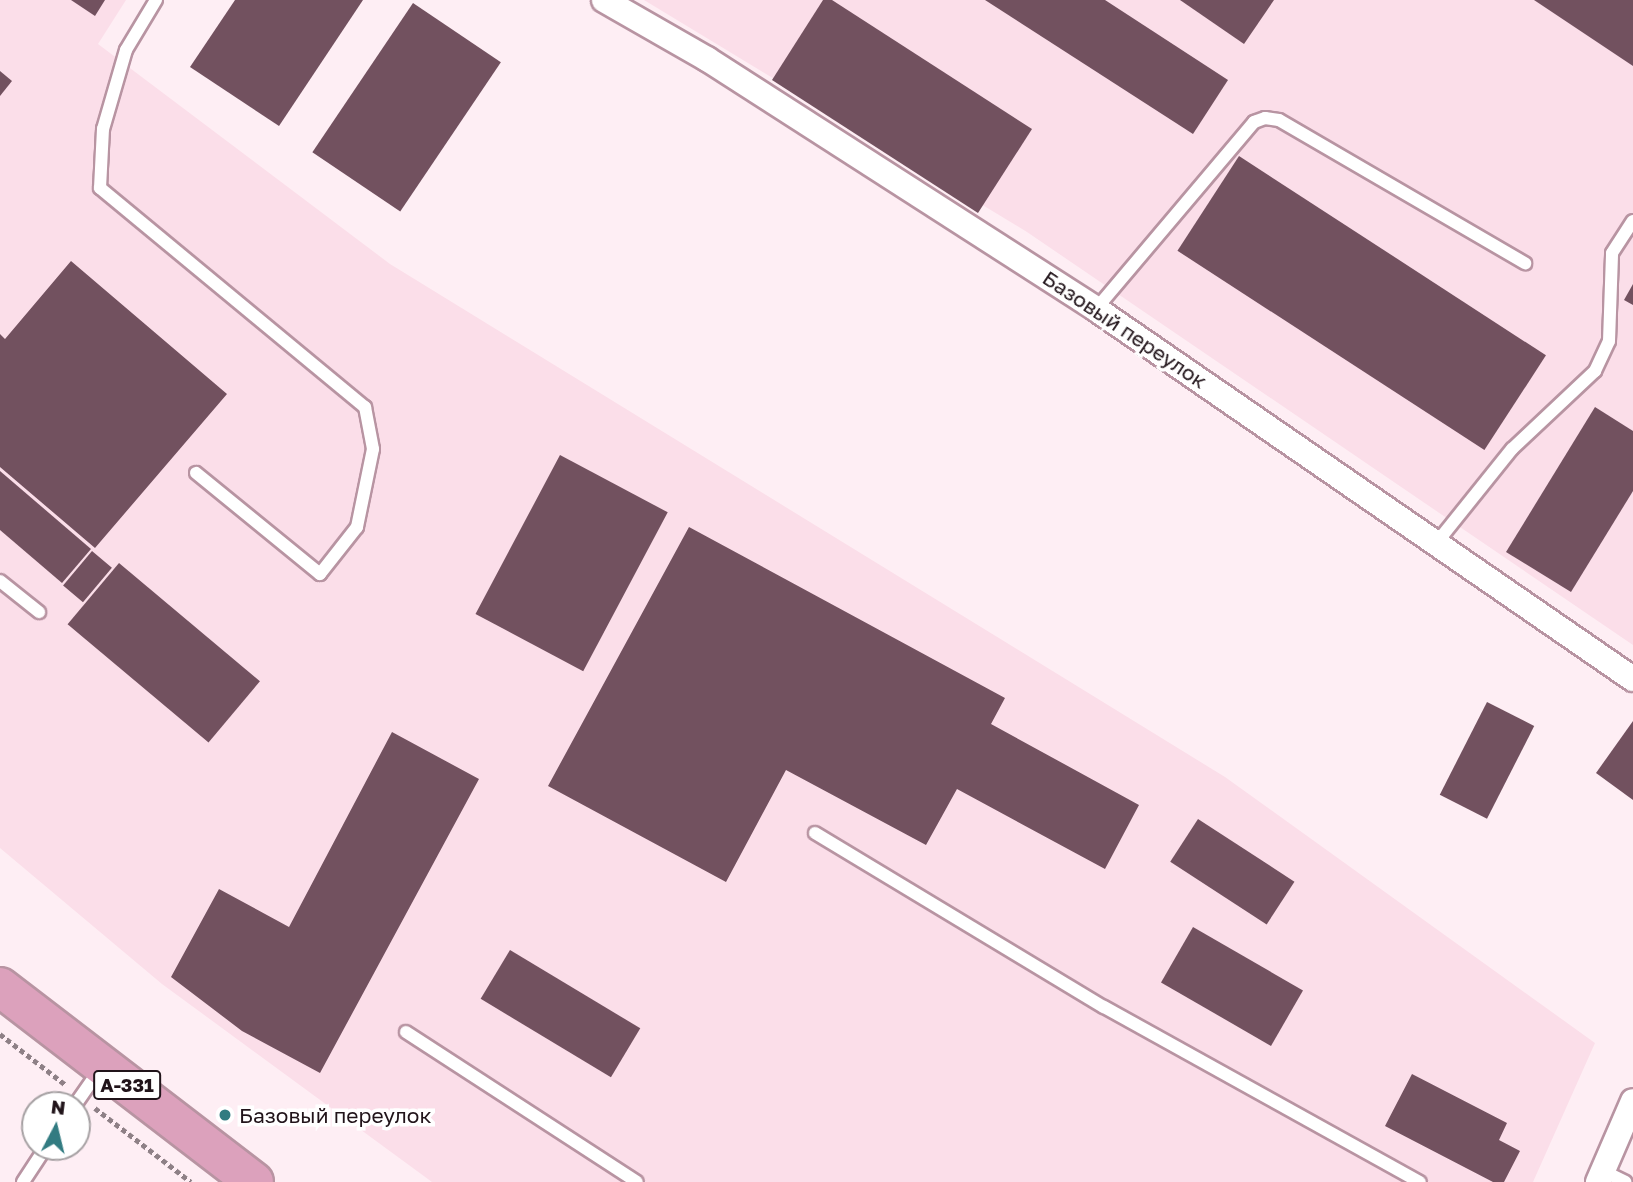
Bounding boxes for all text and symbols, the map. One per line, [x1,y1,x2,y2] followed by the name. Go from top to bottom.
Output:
[1038,265,1212,393] street label: Базовый переулок
[92,1070,162,1100] road number: А-331
[21,1091,91,1161] north arrow
[50,1094,67,1119] text: N
[239,1102,431,1128] place label: Базовый переулок
[217,1107,233,1123] marker: Базовый переулок

